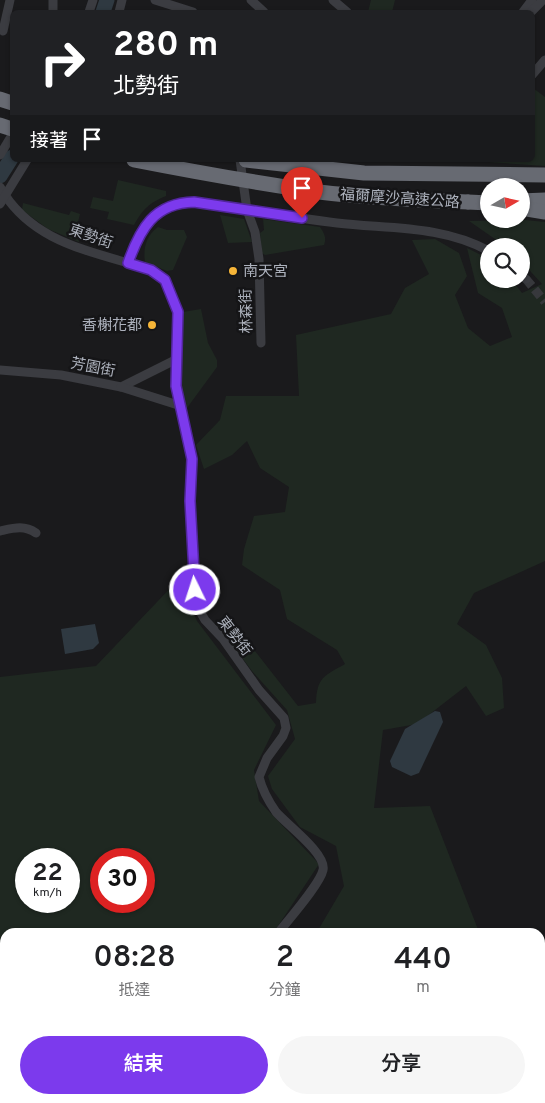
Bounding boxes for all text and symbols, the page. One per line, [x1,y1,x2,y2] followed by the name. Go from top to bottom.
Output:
[113,24,218,68] text: 280 m
[30,30,95,95] icon: right
[113,74,179,101] text: 北勢街
[78,125,106,153] icon: arrive
[30,130,68,154] text: 接著
[281,167,323,218] pin
[288,174,316,202] icon: arrive
[480,178,530,228] north arrow
[480,178,530,288] map controls
[339,185,460,213] street label: 福爾摩沙高速公路
[66,221,115,254] street label: 東勢街
[480,238,530,288] button: search
[243,263,288,282] place label: 南天宮
[227,265,239,277] marker: 南天宮
[238,288,257,334] street label: 林森街
[82,316,142,336] place label: 香榭花都
[146,319,158,331] marker: 香榭花都
[69,355,117,382] street label: 芳園街
[168,563,220,615] position arrow
[212,613,255,661] street label: 東勢街
[90,848,155,913] speed limit sign: 30
[32,858,63,890] text: 22
[33,885,62,901] text: km/h
[93,940,176,977] text: 08:28
[276,940,294,977] text: 2
[394,942,452,979] text: 440
[416,978,430,998] text: m
[118,981,150,1001] text: 抵達
[269,981,301,1001] text: 分鐘
[20,1036,268,1094] button: 結束
[278,1036,525,1094] button: 分享

